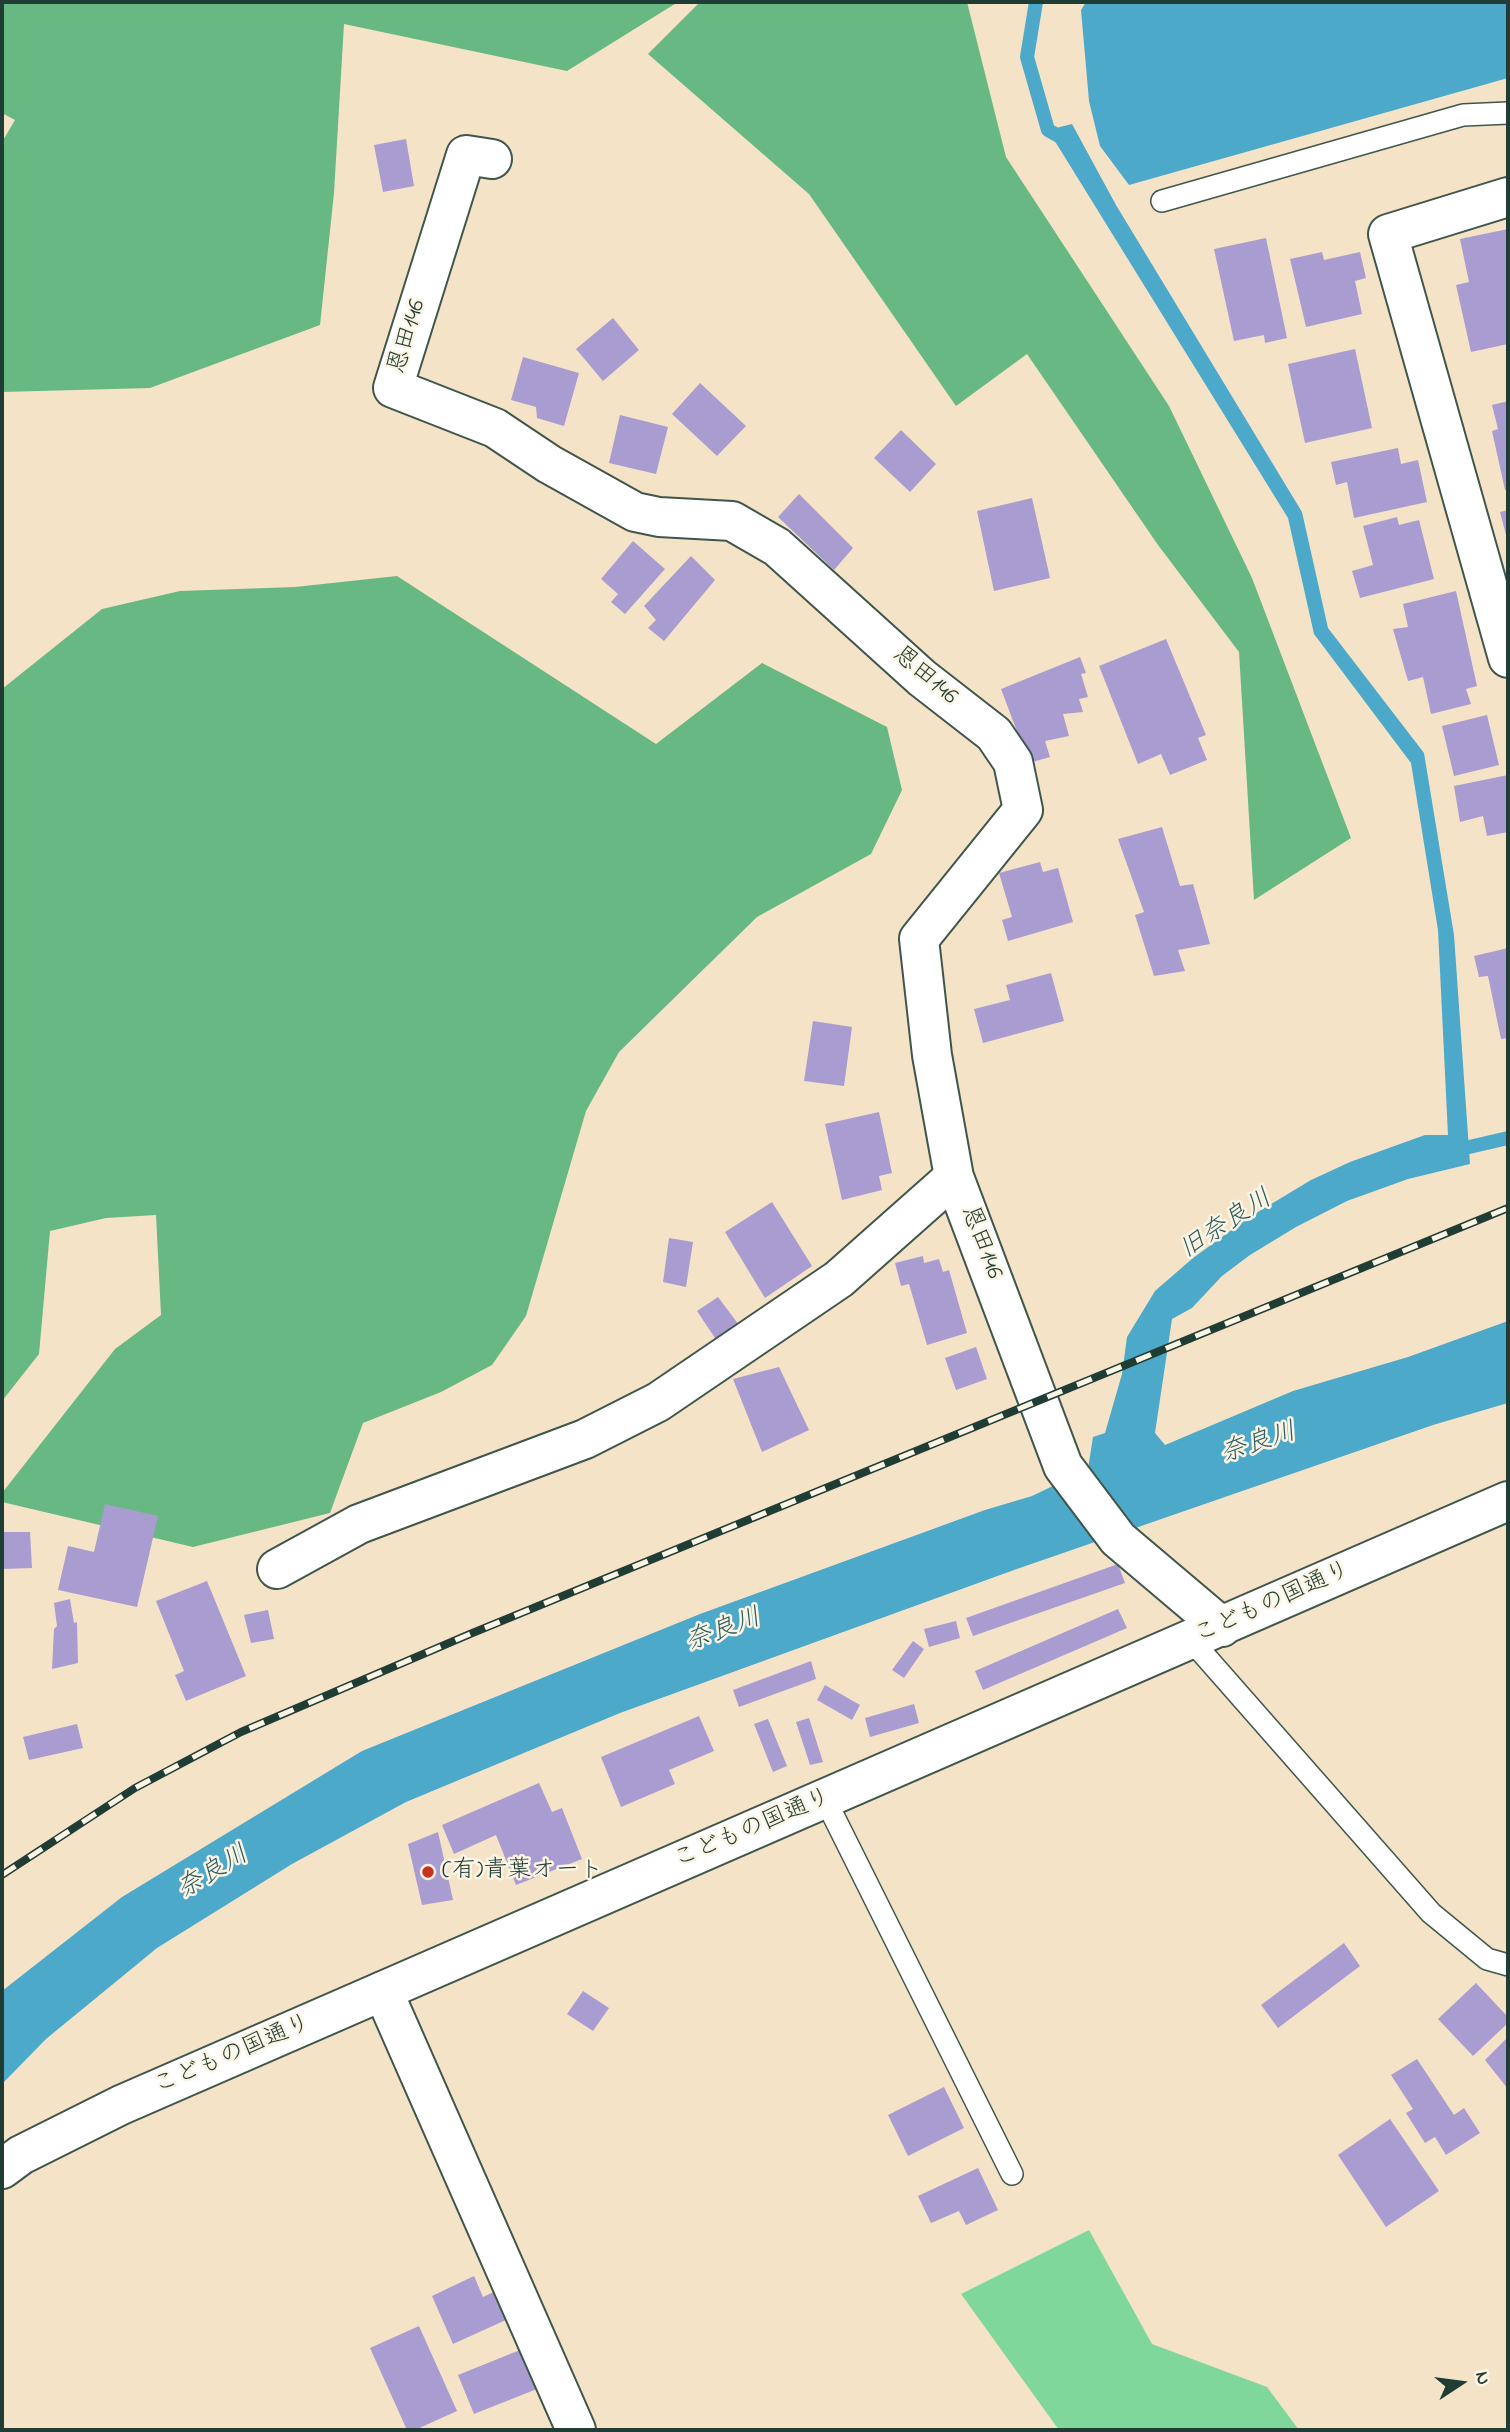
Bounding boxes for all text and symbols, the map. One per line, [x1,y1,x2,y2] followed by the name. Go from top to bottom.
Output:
[384,296,434,378] street label: 恩田146
[886,642,962,712] street label: 恩田146
[1175,1185,1279,1267] water label: 旧奈良川
[953,1202,1007,1284] street label: 恩田146
[1217,1418,1301,1472] water label: 奈良川
[1190,1557,1356,1651] street label: こどもの国通り
[682,1604,766,1660] water label: 奈良川
[670,1784,836,1876] street label: こどもの国通り
[173,1841,255,1907] water label: 奈良川
[442,1858,603,1886] place label: (有)青葉オート
[420,1864,436,1880] marker: (有)青葉オート
[150,2010,316,2102] street label: こどもの国通り
[1426,2348,1496,2418] north arrow
[1467,2369,1497,2387] text: N

